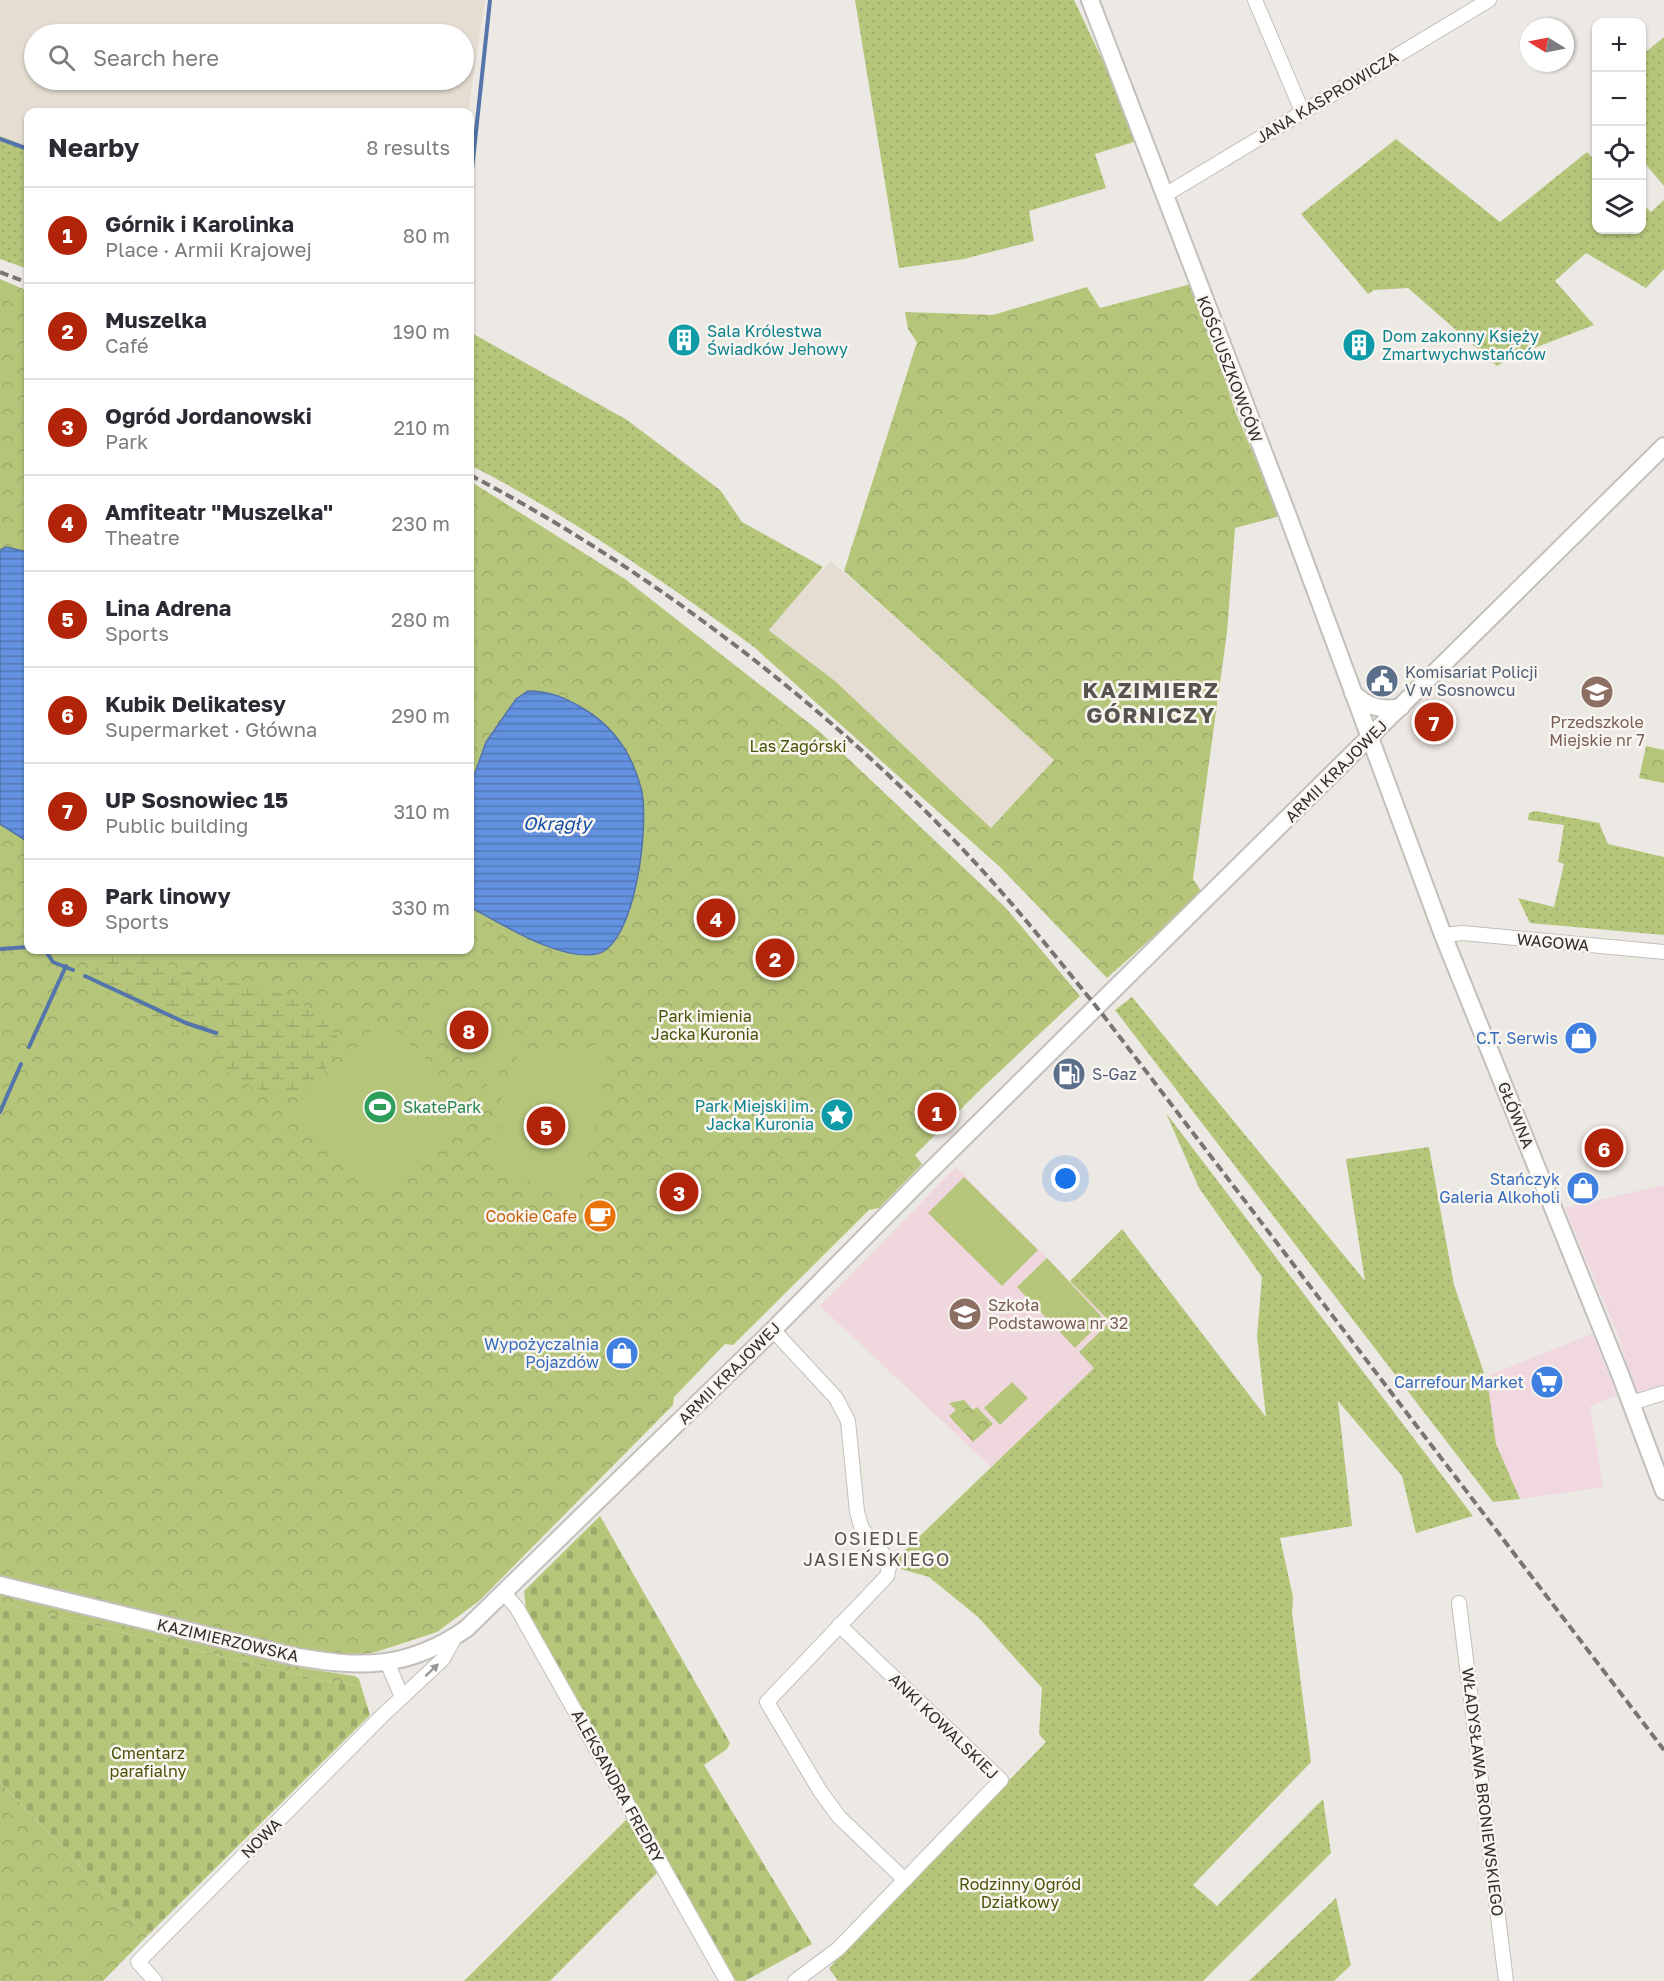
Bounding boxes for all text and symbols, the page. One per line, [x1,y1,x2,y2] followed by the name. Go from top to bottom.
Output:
[1520,18,1574,72] north arrow
[1592,18,1646,234] map controls
[1592,18,1646,72] button: +
[24,24,474,90] search box
[45,41,78,74] icon: search
[93,44,219,71] text: Search here
[1252,46,1402,147] street label: JANA KASPROWICZA
[1592,72,1646,126] button: −
[1592,126,1646,180] button: locate
[48,132,139,163] text: Nearby
[366,135,450,159] text: 8 results
[1592,180,1646,234] button: layers
[105,210,294,237] text: Górnik i Karolinka
[62,223,73,247] text: 1
[403,223,450,247] text: 80 m
[105,237,312,261] text: Place · Armii Krajowej
[1193,293,1267,445] street label: KOŚCIUSZKOWCÓW
[105,306,207,333] text: Muszelka
[61,319,74,343] text: 2
[393,319,450,343] text: 190 m
[707,321,848,359] place label: Sala Królestwa Świadków Jehowy
[666,322,702,358] building icon: Sala Królestwa Świadków Jehowy
[1382,326,1546,364] place label: Dom zakonny Księży Zmartwychwstańców
[1341,327,1377,363] building icon: Dom zakonny Księży Zmartwychwstańców
[105,333,149,357] text: Café
[105,402,312,429] text: Ogród Jordanowski
[61,415,74,439] text: 3
[394,415,450,439] text: 210 m
[105,429,148,453] text: Park
[105,498,333,525] text: Amfiteatr "Muszelka"
[61,511,74,535] text: 4
[392,511,450,535] text: 230 m
[105,525,180,549] text: Theatre
[105,594,231,621] text: Lina Adrena
[61,607,74,631] text: 5
[391,607,450,631] text: 280 m
[105,621,169,645] text: Sports
[1405,662,1538,700] place label: Komisariat Policji V w Sosnowcu
[1364,663,1400,699] public building icon: Komisariat Policji V w Sosnowcu
[1579,674,1615,710] school or university icon: Przedszkole Miejskie nr 7
[1083,676,1219,728] district label: KAZIMIERZ GÓRNICZY
[105,690,286,717] text: Kubik Delikatesy
[1414,700,1454,744] pin: 7
[61,703,74,727] text: 6
[391,703,450,727] text: 290 m
[1549,712,1645,750] place label: Przedszkole Miejskie nr 7
[1281,716,1391,826] street label: ARMII KRAJOWEJ
[105,717,317,741] text: Supermarket · Główna
[750,736,846,756] park label: Las Zagórski
[105,786,288,813] text: UP Sosnowiec 15
[62,799,73,823] text: 7
[394,799,450,823] text: 310 m
[523,812,594,834] water label: Okrągły
[105,813,248,837] text: Public building
[105,882,231,909] text: Park linowy
[61,895,74,919] text: 8
[392,895,450,919] text: 330 m
[696,896,736,940] pin: 4
[105,909,169,933] text: Sports
[1516,929,1590,955] street label: WAGOWA
[756,936,794,980] pin: 2
[651,1006,759,1044] park label: Park imienia Jacka Kuronia
[450,1008,488,1052] pin: 8
[1563,1020,1599,1056] shop icon: C.T. Serwis
[1476,1028,1558,1048] place label: C.T. Serwis
[1051,1056,1087,1092] fuel station icon: S-Gaz
[1092,1064,1137,1084] place label: S-Gaz
[1494,1079,1538,1151] street label: GŁÓWNA
[362,1089,398,1125] sports icon: SkatePark
[918,1090,956,1134] pin: 1
[695,1096,814,1134] place label: Park Miejski im. Jacka Kuronia
[403,1097,481,1117] place label: SkatePark
[819,1097,855,1133] place icon: Park Miejski im. Jacka Kuronia
[526,1104,566,1148] pin: 5
[1584,1126,1624,1170] pin: 6
[1051,1164,1080,1193] your location
[1439,1169,1560,1207] place label: Stańczyk Galeria Alkoholi
[660,1170,698,1214] pin: 3
[1565,1170,1601,1206] shop icon: Stańczyk Galeria Alkoholi
[582,1198,618,1234] cafe icon: Cookie Cafe
[485,1206,577,1226] place label: Cookie Cafe
[988,1295,1128,1333] place label: Szkoła Podstawowa nr 32
[947,1296,983,1332] school or university icon: Szkoła Podstawowa nr 32
[674,1318,784,1428] street label: ARMII KRAJOWEJ
[484,1334,599,1372] place label: Wypożyczalnia Pojazdów
[604,1335,640,1371] shop icon: Wypożyczalnia Pojazdów
[1529,1364,1565,1400] supermarket icon: Carrefour Market
[1394,1372,1524,1392] place label: Carrefour Market
[803,1527,951,1570] district label: OSIEDLE JASIEŃSKIEGO
[155,1614,301,1666] street label: KAZIMIERZOWSKA
[424,1663,438,1677] one-way arrow
[1458,1667,1508,1917] street label: WŁADYSŁAWA BRONIEWSKIEGO
[885,1669,1003,1783] street label: ANKI KOWALSKIEJ
[568,1706,669,1867] street label: ALEKSANDRA FREDRY
[110,1743,186,1781] park label: Cmentarz parafialny
[237,1813,286,1862] street label: NOWA
[959,1874,1081,1912] park label: Rodzinny Ogród Działkowy

